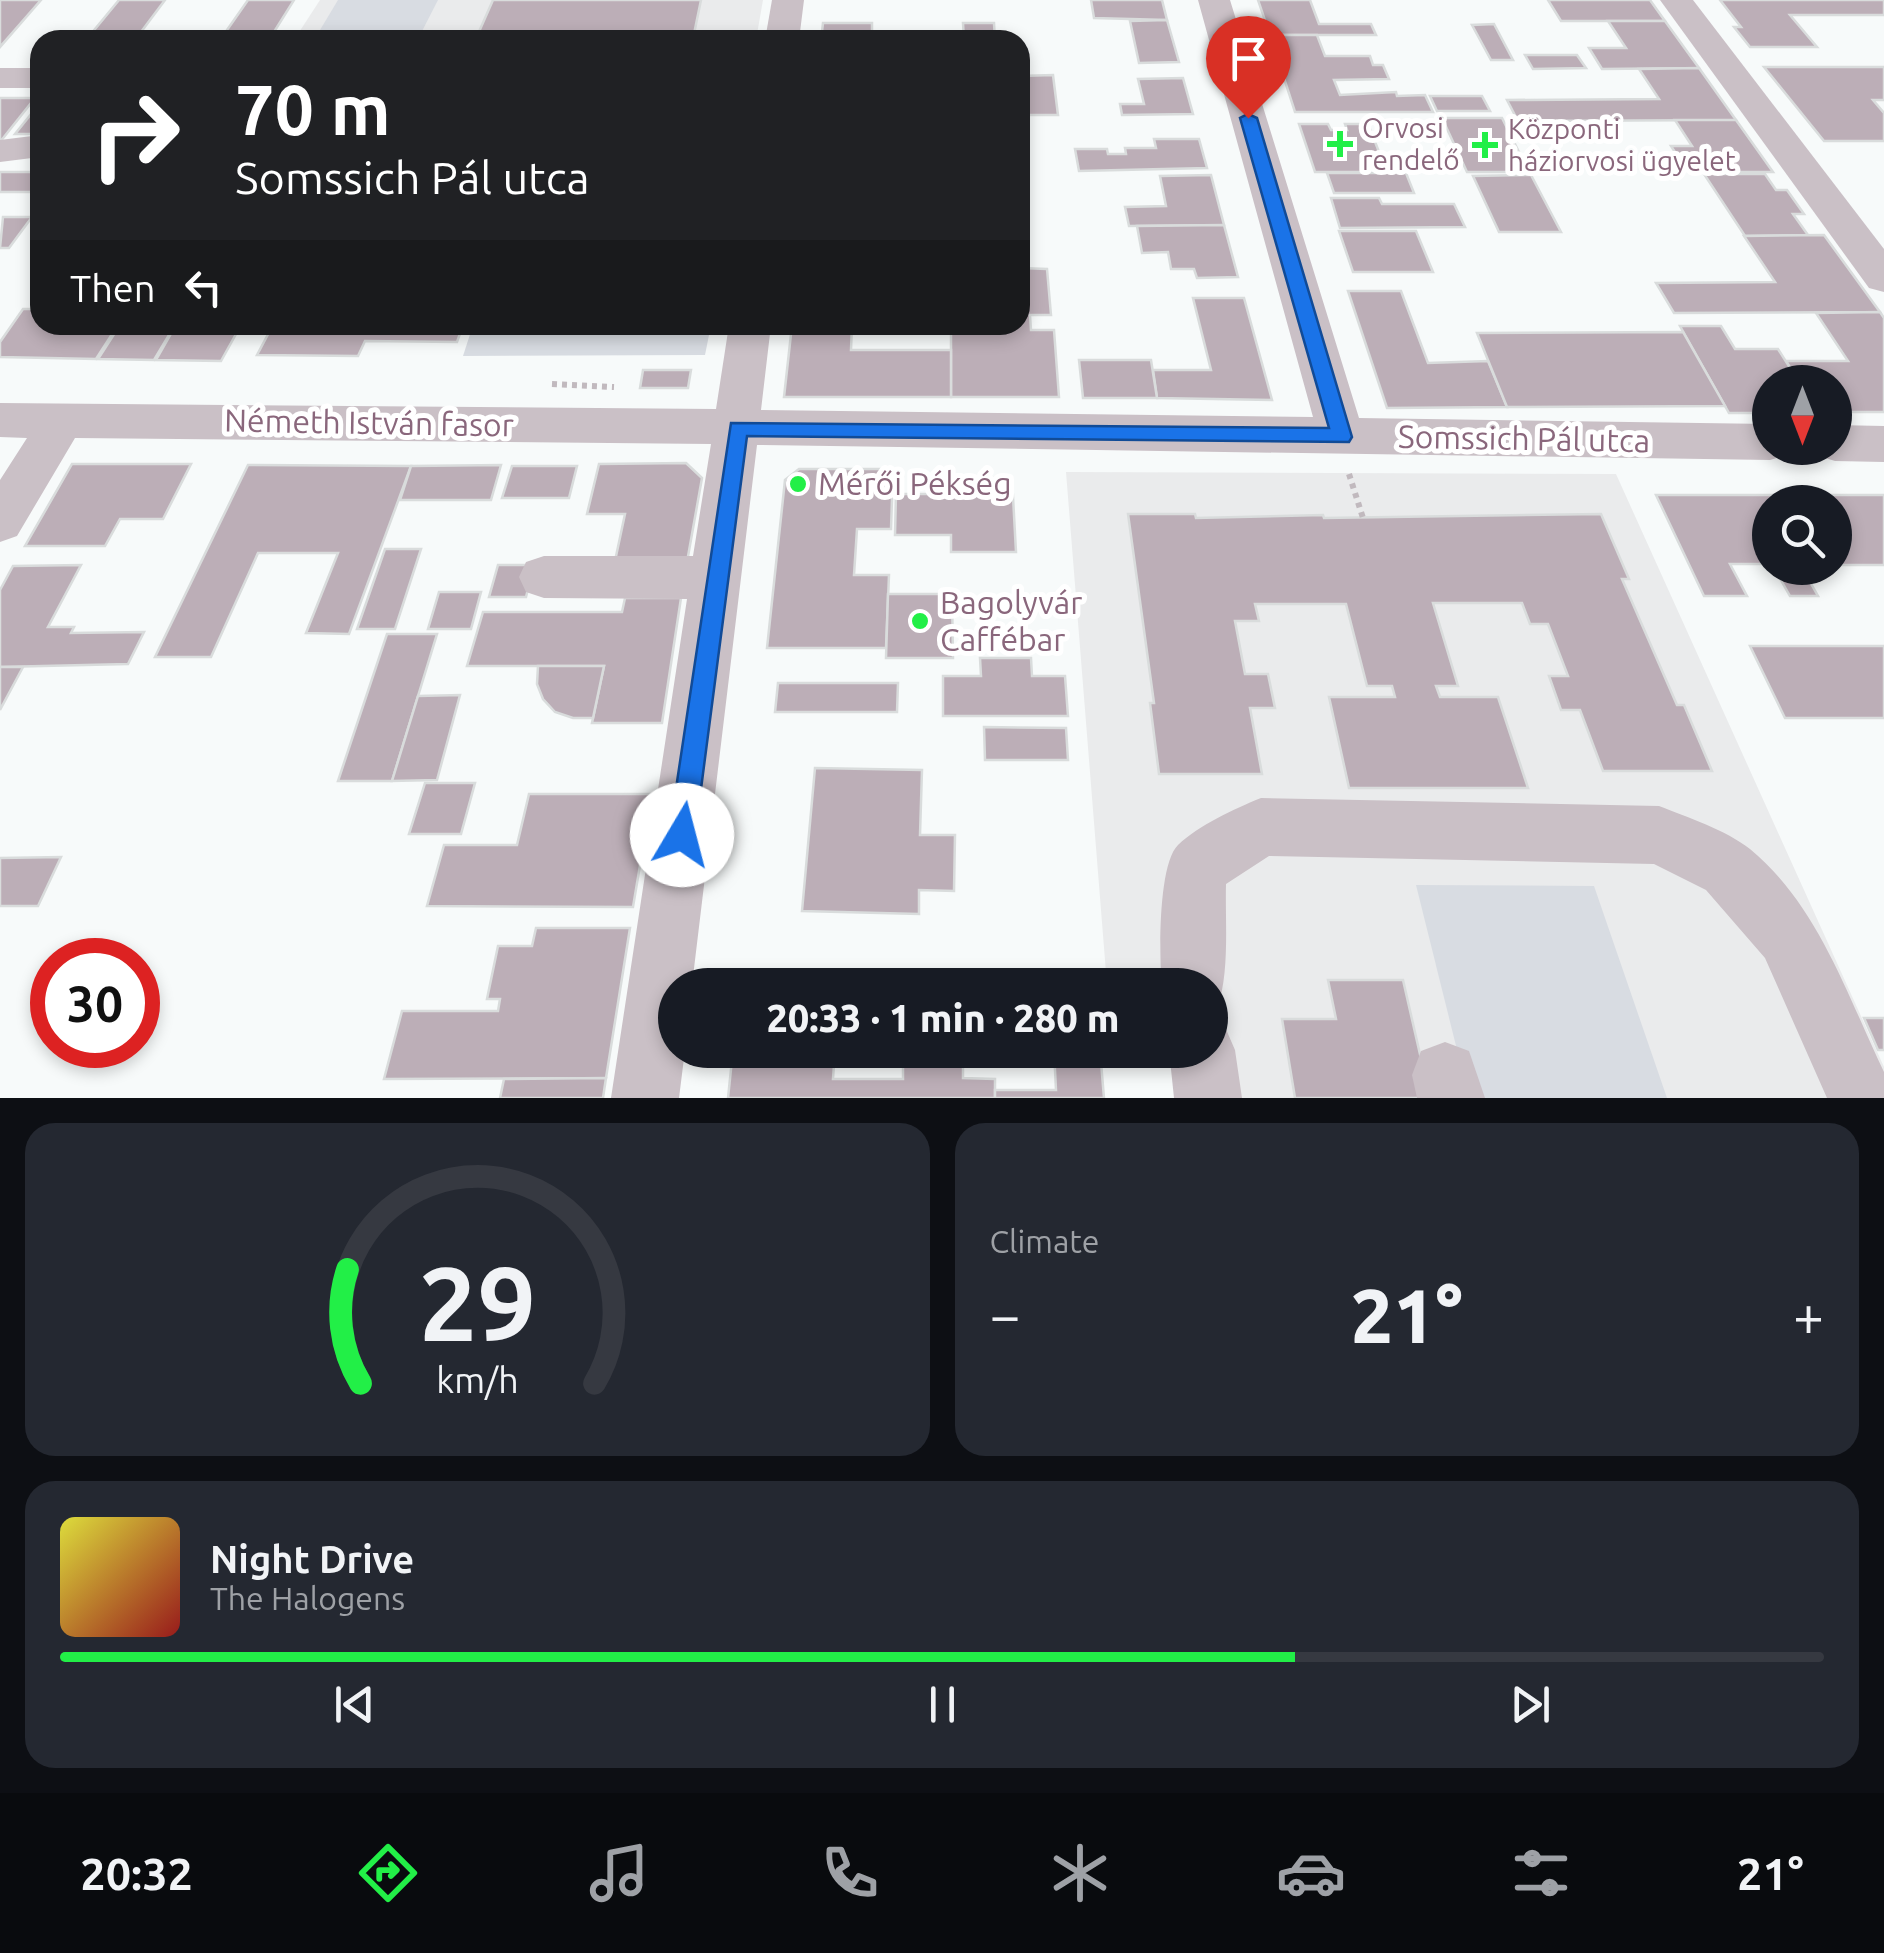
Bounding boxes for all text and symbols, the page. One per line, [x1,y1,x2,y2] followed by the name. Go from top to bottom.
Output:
[1206,16,1291,119] pin
[1221,31,1276,86] icon: arrive
[70,70,200,200] icon: right
[235,70,391,148] text: 70 m
[1362,112,1460,175] place label: Orvosi rendelő
[1508,113,1736,176] place label: Központi háziorvosi ügyelet
[1327,131,1353,157] marker: Orvosi rendelő
[1472,132,1498,158] marker: Központi háziorvosi ügyelet
[235,152,590,203] text: Somssich Pál utca
[176,260,231,315] icon: left
[70,267,156,309] text: Then
[1752,365,1852,465] north arrow
[1752,365,1852,585] map controls
[224,401,514,443] street label: Németh István fasor
[1398,418,1650,458] street label: Somssich Pál utca
[818,465,1012,501] place label: Mérői Pékség
[787,473,809,495] marker: Mérői Pékség
[1752,485,1852,585] button: search
[940,584,1082,657] place label: Bagolyvár Caffébar
[909,610,931,632] marker: Bagolyvár Caffébar
[630,783,734,887] position arrow
[30,938,160,1068] speed limit sign: 30
[766,997,1120,1039] text: 20:33 · 1 min · 280 m
[990,1223,1100,1259] text: Climate
[419,1244,536,1361] text: 29
[1351,1273,1463,1357] text: 21°
[990,1284,1021,1345] text: −
[1793,1284,1824,1345] text: +
[436,1360,519,1400] text: km/h
[210,1538,414,1580] text: Night Drive
[210,1580,405,1616] text: The Halogens
[327,1677,382,1732] icon: previous
[915,1677,970,1732] icon: pause
[1503,1677,1558,1732] icon: next
[353,1838,423,1908] icon: directions
[584,1838,654,1908] icon: music
[815,1838,885,1908] icon: phone
[1045,1838,1115,1908] icon: climate
[1276,1838,1346,1908] icon: car
[1506,1838,1576,1908] icon: filters
[80,1848,193,1899] text: 20:32
[1737,1848,1804,1899] text: 21°

